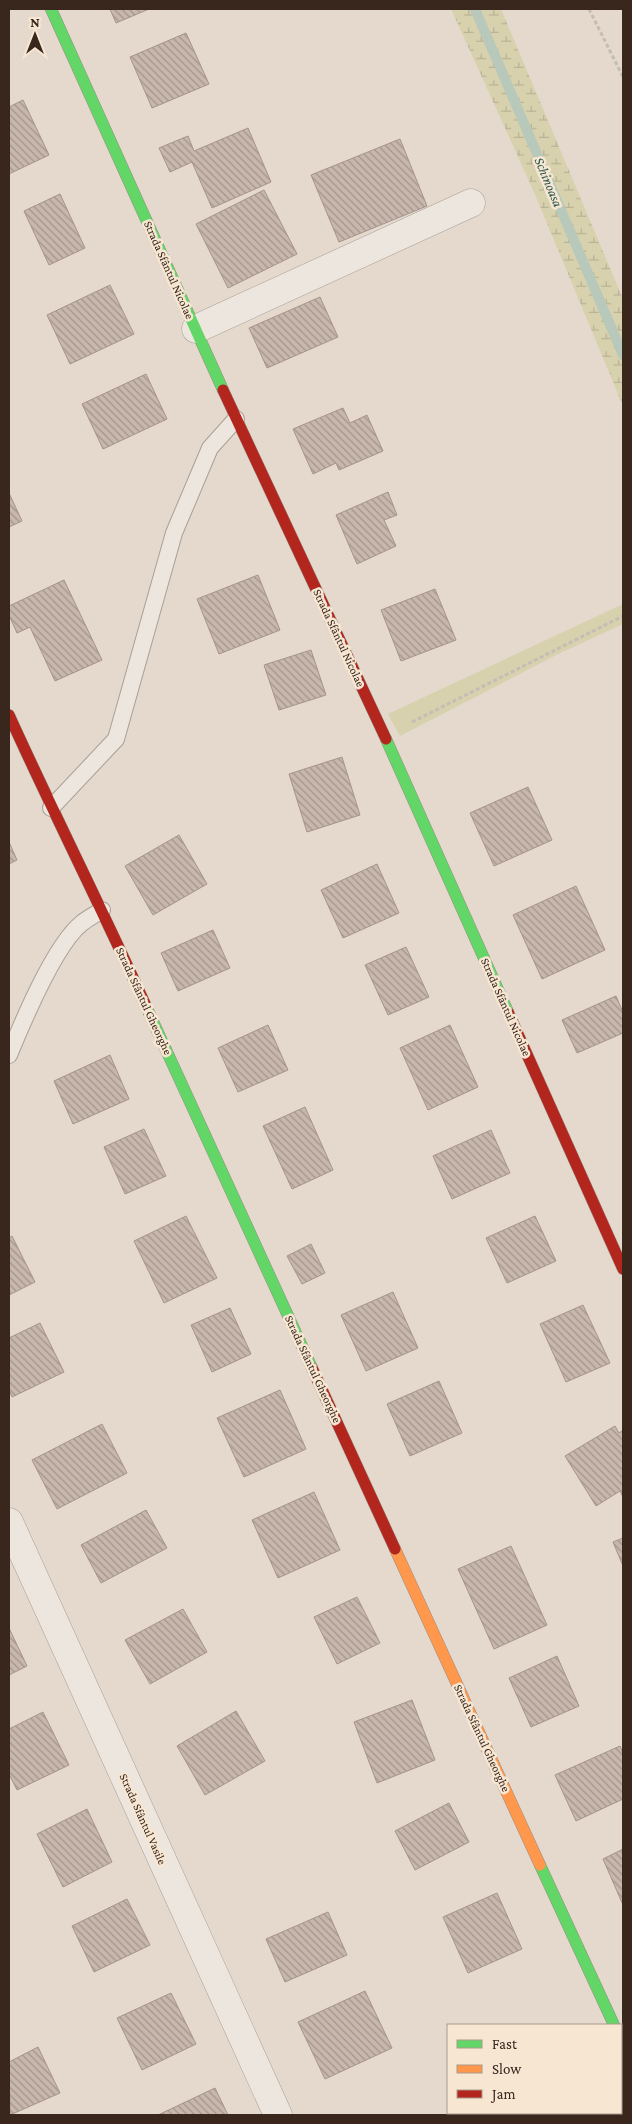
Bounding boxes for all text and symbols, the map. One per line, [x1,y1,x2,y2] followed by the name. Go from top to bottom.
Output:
[10,10,60,60] north arrow
[30,14,40,30] text: N
[531,155,567,210] water label: Schinoasa
[141,219,197,321] street label: Strada Sfântul Nicolae
[310,587,368,689] street label: Strada Sfântul Nicolae
[113,945,175,1057] street label: Strada Sfântul Gheorghe
[478,956,534,1058] street label: Strada Sfântul Nicolae
[282,1313,344,1425] street label: Strada Sfântul Gheorghe
[451,1682,513,1794] street label: Strada Sfântul Gheorghe
[117,1771,169,1867] street label: Strada Sfântul Vasile
[447,2024,622,2114] legend
[492,2036,518,2052] text: Fast
[492,2061,522,2077] text: Slow
[490,2086,515,2103] text: Jam

